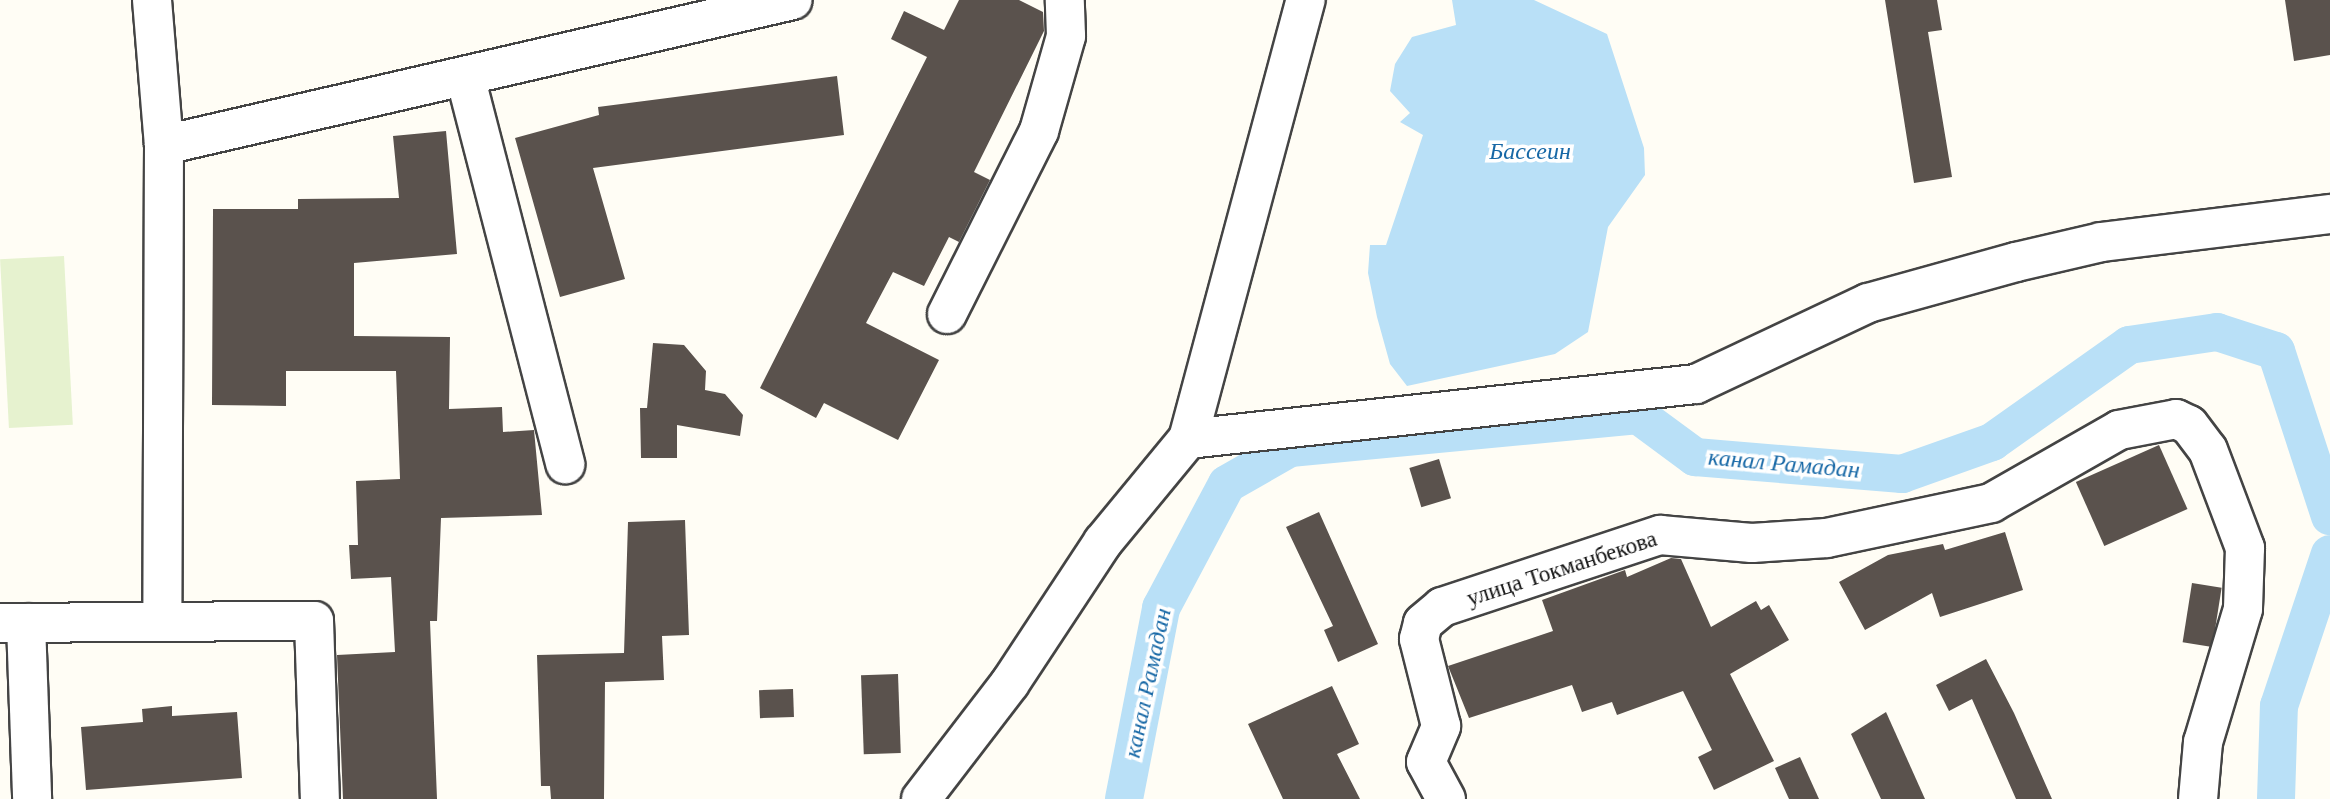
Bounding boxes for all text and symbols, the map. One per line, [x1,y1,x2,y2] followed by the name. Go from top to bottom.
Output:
[1489,138,1571,166] water label: Бассеин
[1707,443,1861,485] water label: канал Рамадан
[1463,525,1661,613] street label: улица Токманбекова
[1118,606,1178,760] water label: канал Рамадан

